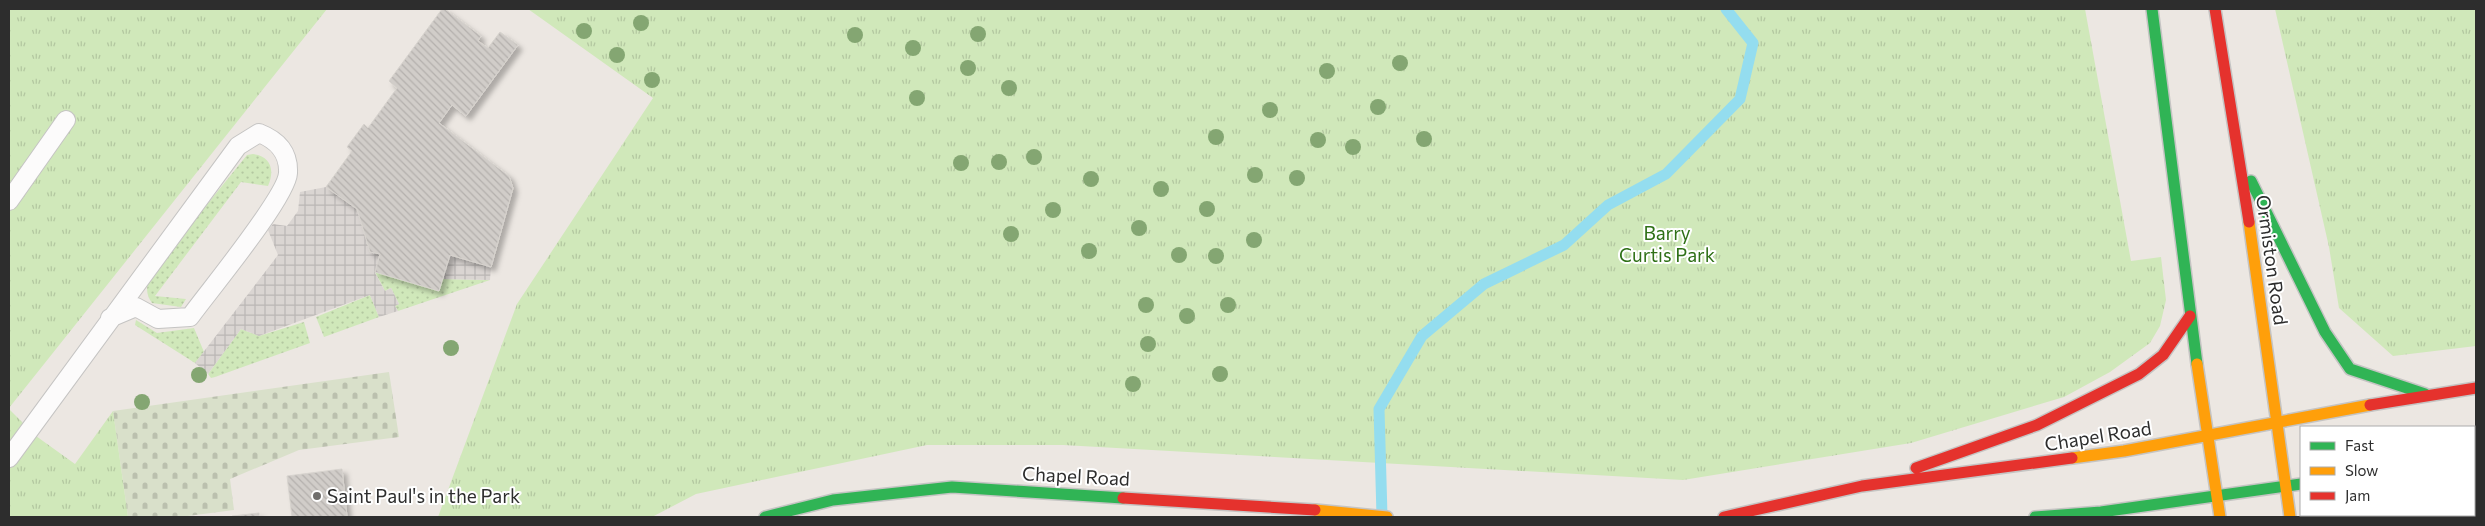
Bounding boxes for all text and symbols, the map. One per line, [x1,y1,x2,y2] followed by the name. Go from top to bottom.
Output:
[2252,193,2293,326] street label: Ormiston Road
[1619,221,1715,266] park label: Barry Curtis Park
[2043,416,2153,455] street label: Chapel Road
[2300,426,2475,516] legend
[2345,436,2374,454] text: Fast
[1022,461,1131,490] street label: Chapel Road
[2345,461,2378,479] text: Slow
[327,484,520,507] place label: Saint Paul's in the Park
[2345,486,2370,504] text: Jam
[311,490,323,502] marker: Saint Paul's in the Park

